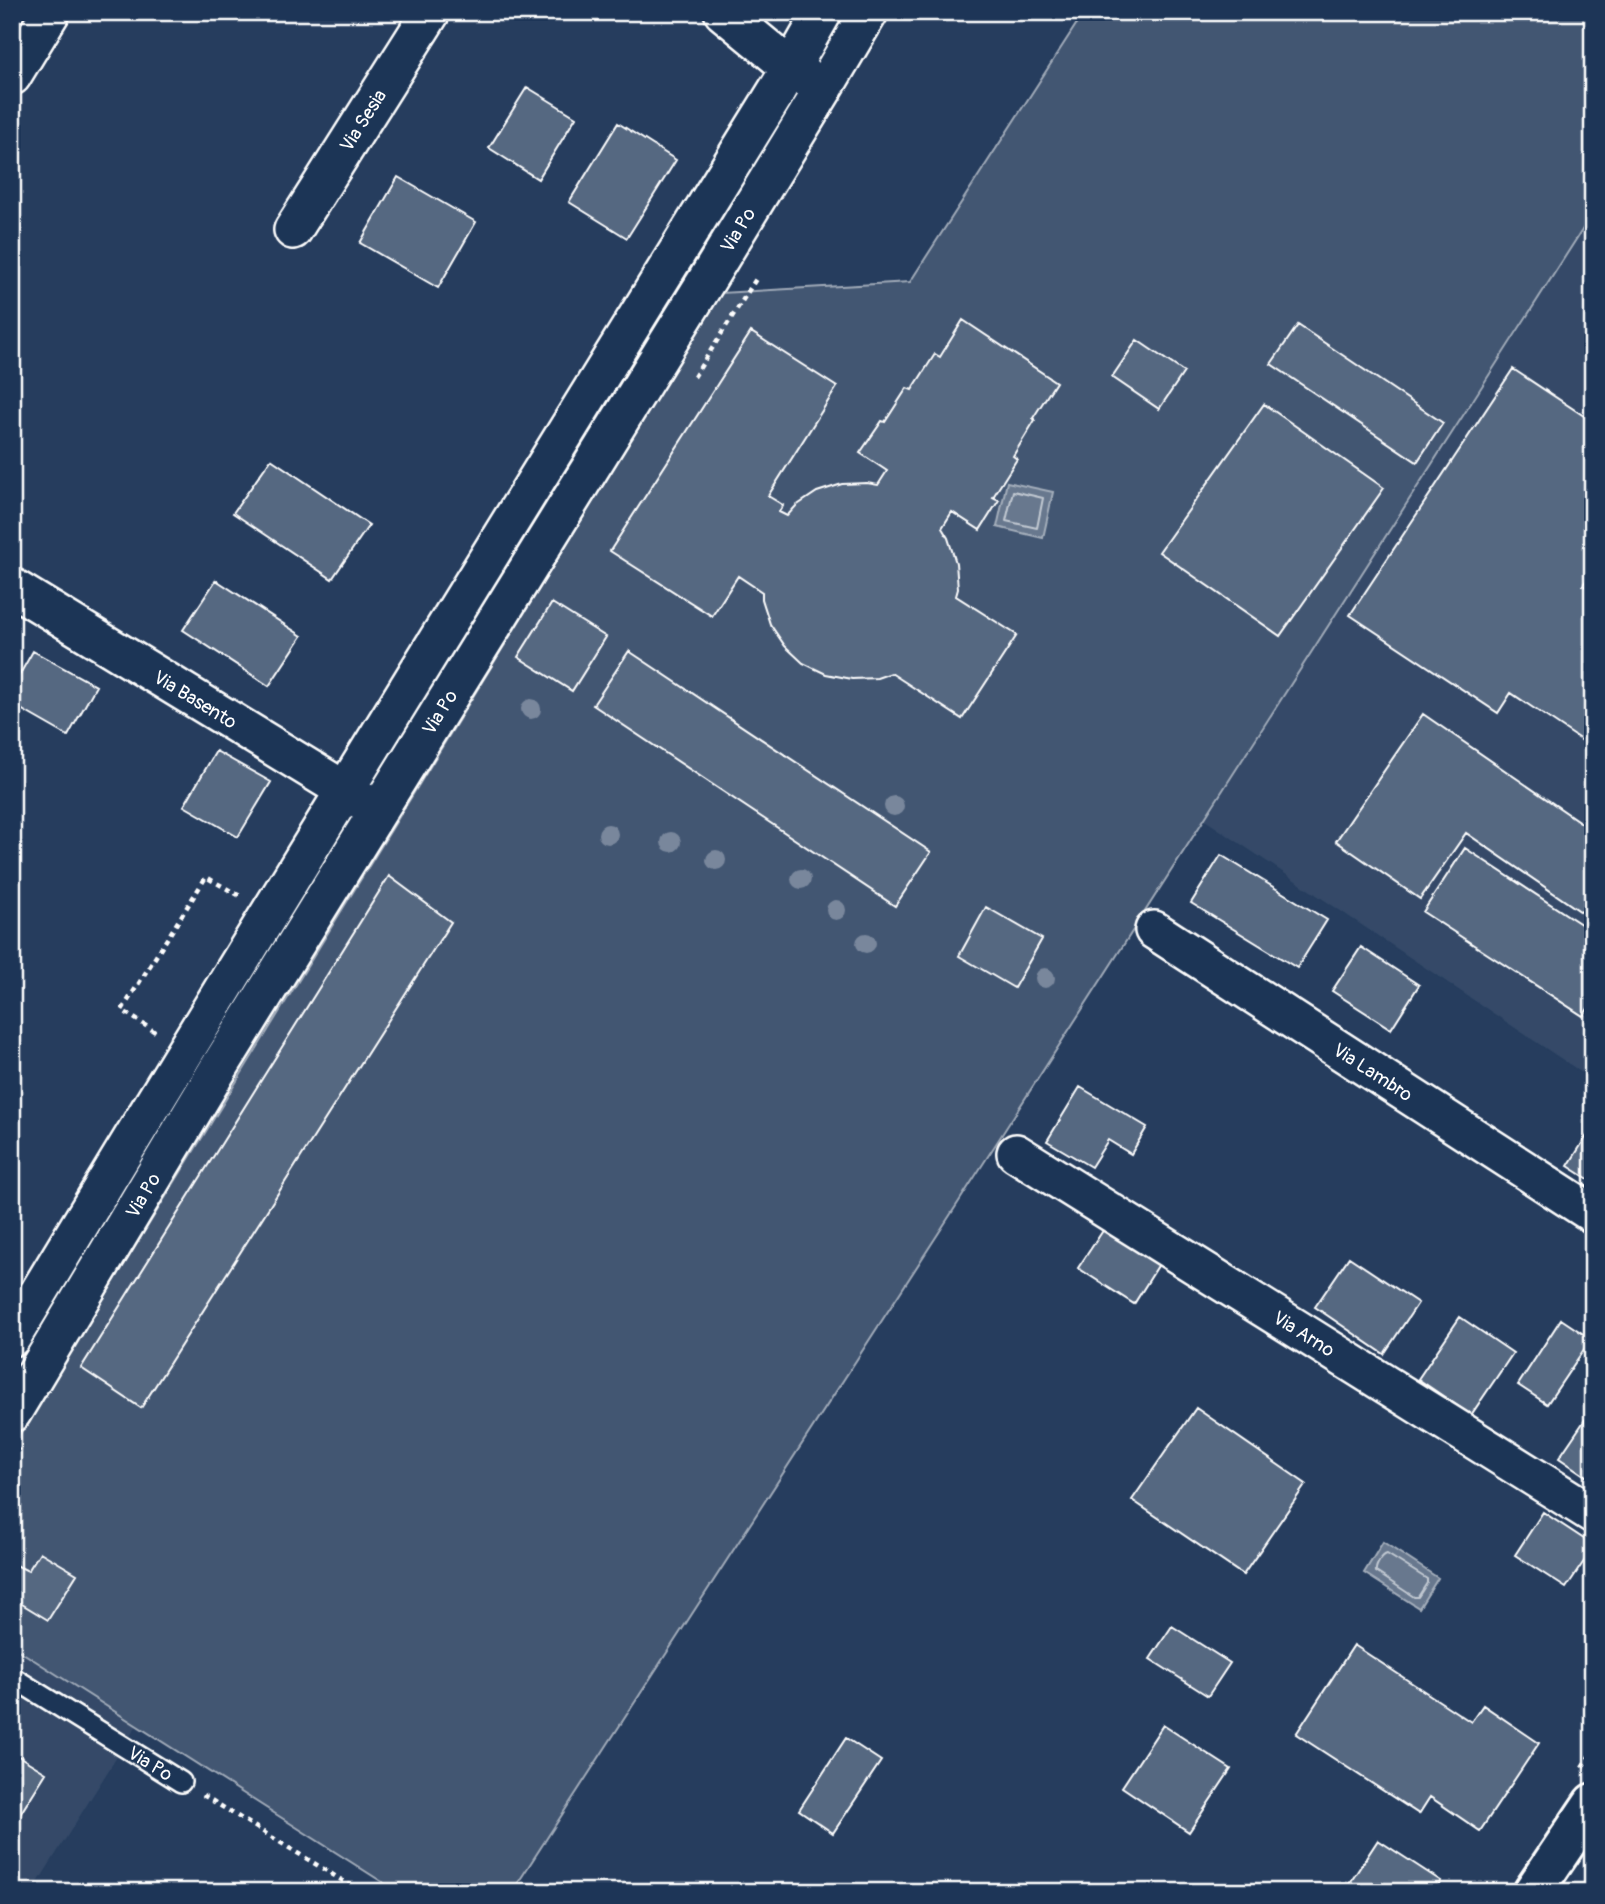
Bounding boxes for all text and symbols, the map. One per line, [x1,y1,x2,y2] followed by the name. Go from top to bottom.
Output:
[335,85,392,156] street label: Via Sesia
[715,203,761,257] street label: Via Po
[149,665,241,734] street label: Via Basento
[417,686,463,739] street label: Via Po
[1328,1038,1417,1107] street label: Via Lambro
[121,1169,166,1223] street label: Via Po
[1268,1306,1339,1362] street label: Via Arno
[123,1741,177,1787] street label: Via Po

